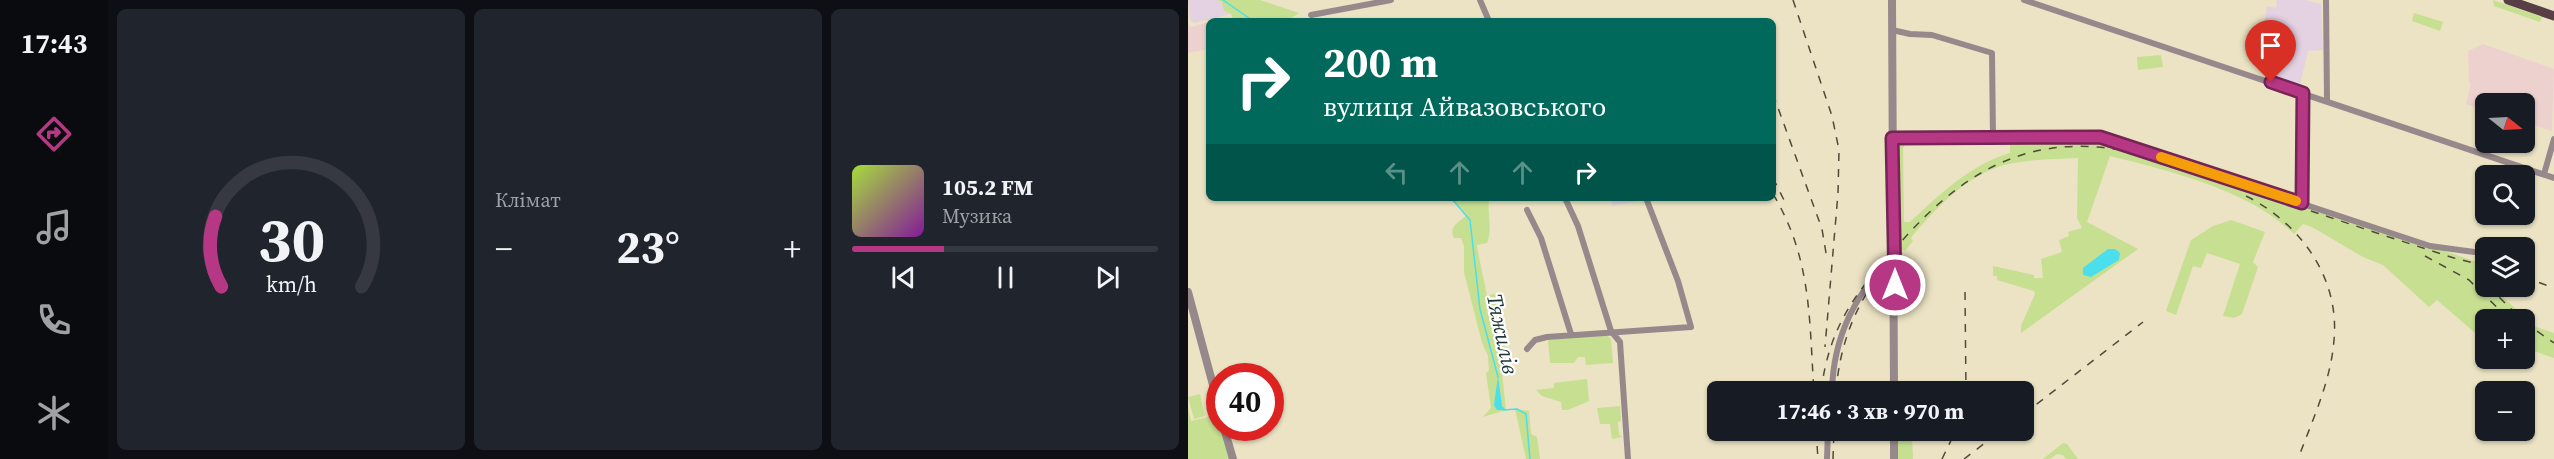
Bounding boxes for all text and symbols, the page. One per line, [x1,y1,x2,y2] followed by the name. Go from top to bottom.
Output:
[2245,20,2296,82] pin
[21,25,87,62] text: 17:43
[2254,29,2287,62] icon: arrive
[1323,33,1438,91] text: 200 m
[1224,42,1302,120] icon: right
[1323,88,1606,125] text: вулиця Айвазовського
[2475,93,2535,153] north arrow
[2475,93,2535,441] map controls
[33,113,75,155] icon: directions
[1380,156,1413,189] icon: left
[1443,156,1476,189] icon: ahead
[1506,156,1539,189] icon: ahead
[1569,156,1602,189] icon: right
[2475,165,2535,225] button: search
[942,172,1033,202] text: 105.2 FM
[495,186,561,214] text: Клімат
[257,196,325,282] text: 30
[942,202,1012,230] text: Музика
[33,206,75,248] icon: music
[616,216,680,278] text: 23°
[495,226,513,271] text: −
[783,226,801,271] text: +
[2475,237,2535,297] button: layers
[1863,253,1927,317] position arrow
[887,261,920,294] icon: previous
[989,261,1022,294] icon: pause
[1091,261,1124,294] icon: next
[265,270,317,299] text: km/h
[1480,291,1526,377] water label: Тяжилів
[33,299,75,341] icon: phone
[2475,309,2535,369] button: +
[1206,363,1284,441] speed limit sign: 40
[2475,381,2535,441] button: −
[33,392,75,434] icon: climate
[1777,396,1964,426] text: 17:46 · 3 хв · 970 m

